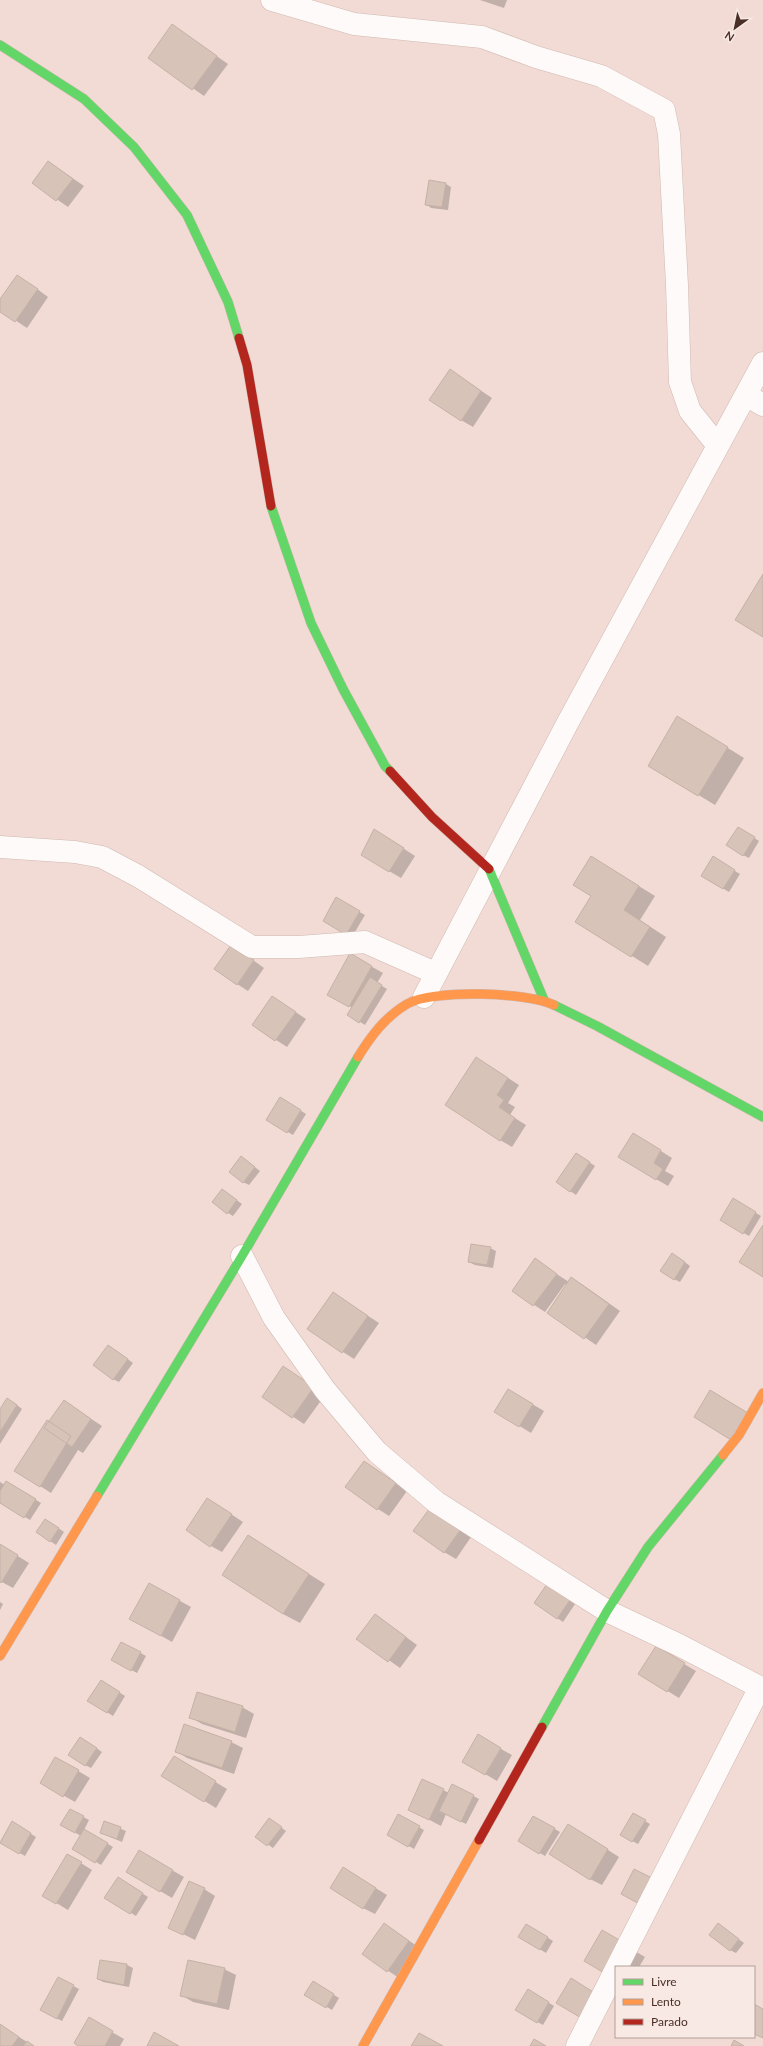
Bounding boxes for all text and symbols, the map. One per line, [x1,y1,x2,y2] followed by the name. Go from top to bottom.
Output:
[715,8,755,48] north arrow
[722,29,736,45] text: N
[615,1966,755,2038] legend
[651,1974,677,1989] text: Livre
[651,1994,681,2009] text: Lento
[651,2014,688,2029] text: Parado

